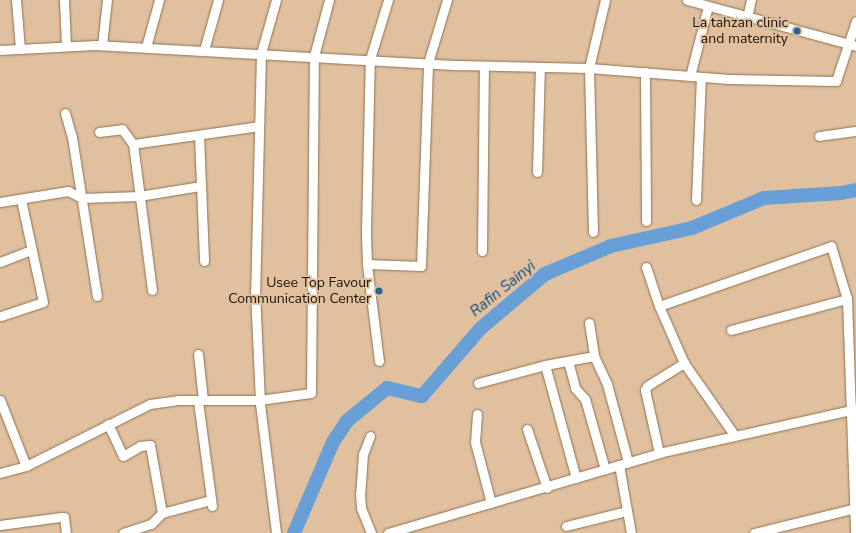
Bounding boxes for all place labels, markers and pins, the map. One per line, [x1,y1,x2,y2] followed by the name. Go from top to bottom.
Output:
[692,15,788,48] place label: La tahzan clinic and maternity
[791,25,803,37] marker: La tahzan clinic and maternity
[228,275,371,308] place label: Usee Top Favour Communication Center
[374,286,384,296] marker: Usee Top Favour Communication Center

